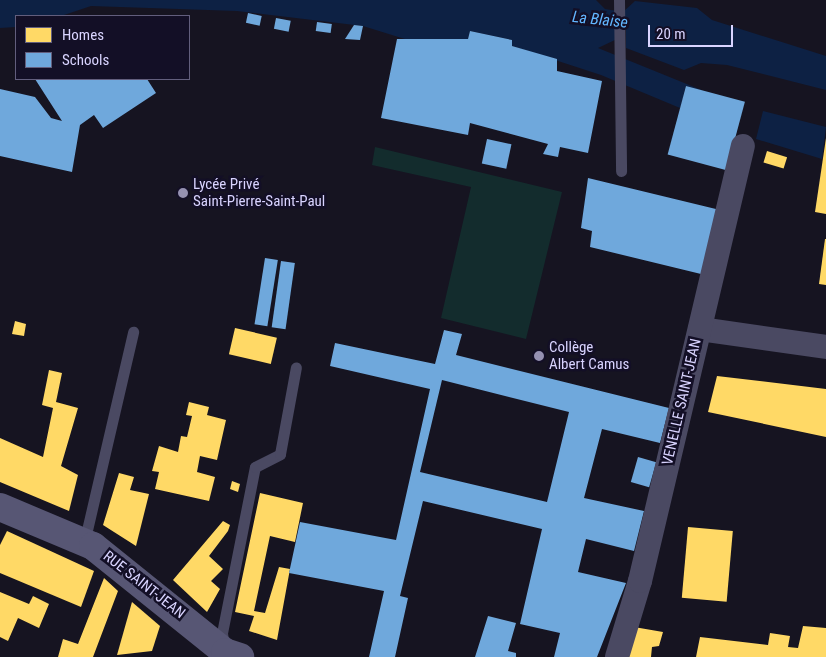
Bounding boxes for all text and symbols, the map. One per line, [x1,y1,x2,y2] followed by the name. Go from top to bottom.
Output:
[571,8,629,32] water label: La Blaise
[15,15,190,80] legend
[651,15,736,47] scale bar
[656,25,686,43] text: 20 m
[62,26,104,44] text: Homes
[62,51,109,69] text: Schools
[193,175,325,210] place label: Lycée Privé Saint-Pierre-Saint-Paul
[177,187,189,199] marker: Lycée Privé Saint-Pierre-Saint-Paul
[659,337,705,467] street label: VENELLE SAINT-JEAN
[549,338,629,373] place label: Collège Albert Camus
[533,350,545,362] marker: Collège Albert Camus
[99,547,189,623] street label: RUE SAINT-JEAN

